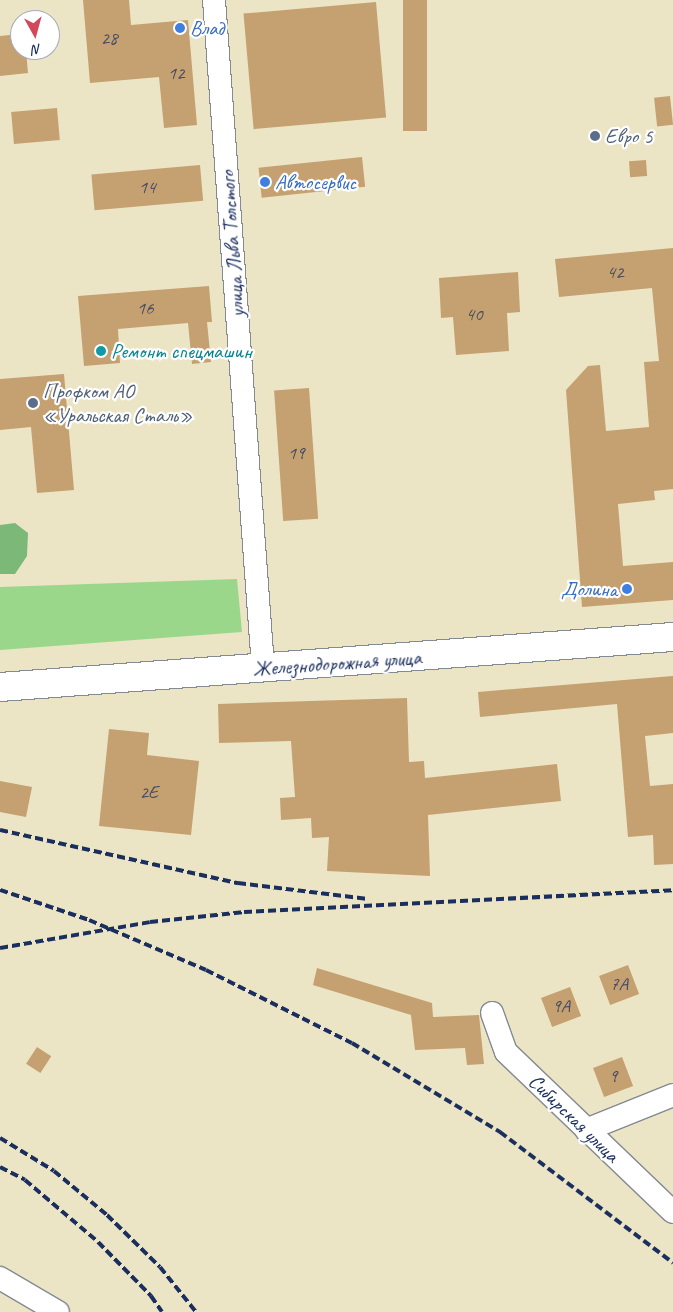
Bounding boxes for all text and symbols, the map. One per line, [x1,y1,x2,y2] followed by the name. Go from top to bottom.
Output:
[10,10,60,60] north arrow
[190,15,224,41] place label: Влад
[174,22,186,34] marker: Влад
[100,28,118,50] house number: 28
[31,40,42,58] text: N
[167,63,185,85] house number: 12
[605,123,653,149] place label: Евро 5
[589,130,601,142] marker: Евро 5
[275,169,356,195] place label: Автосервис
[214,170,250,318] street label: улица Льва Толстого
[259,176,271,188] marker: Автосервис
[138,177,156,199] house number: 14
[606,262,624,284] house number: 42
[136,298,154,320] house number: 16
[465,304,483,326] house number: 40
[111,338,249,364] place label: Ремонт спецмашин
[95,345,107,357] marker: Ремонт спецмашин
[43,378,192,428] place label: Профком АО «Уральская Сталь»
[27,397,39,409] marker: Профком АО «Уральская Сталь»
[287,443,305,465] house number: 19
[561,576,617,602] place label: Долина
[621,583,633,595] marker: Долина
[251,644,423,682] street label: Железнодорожная улица
[140,782,158,804] house number: 2Е
[610,974,628,996] house number: 7А
[552,996,570,1018] house number: 9А
[609,1066,617,1088] house number: 9
[523,1068,625,1168] street label: Сибирская улица

